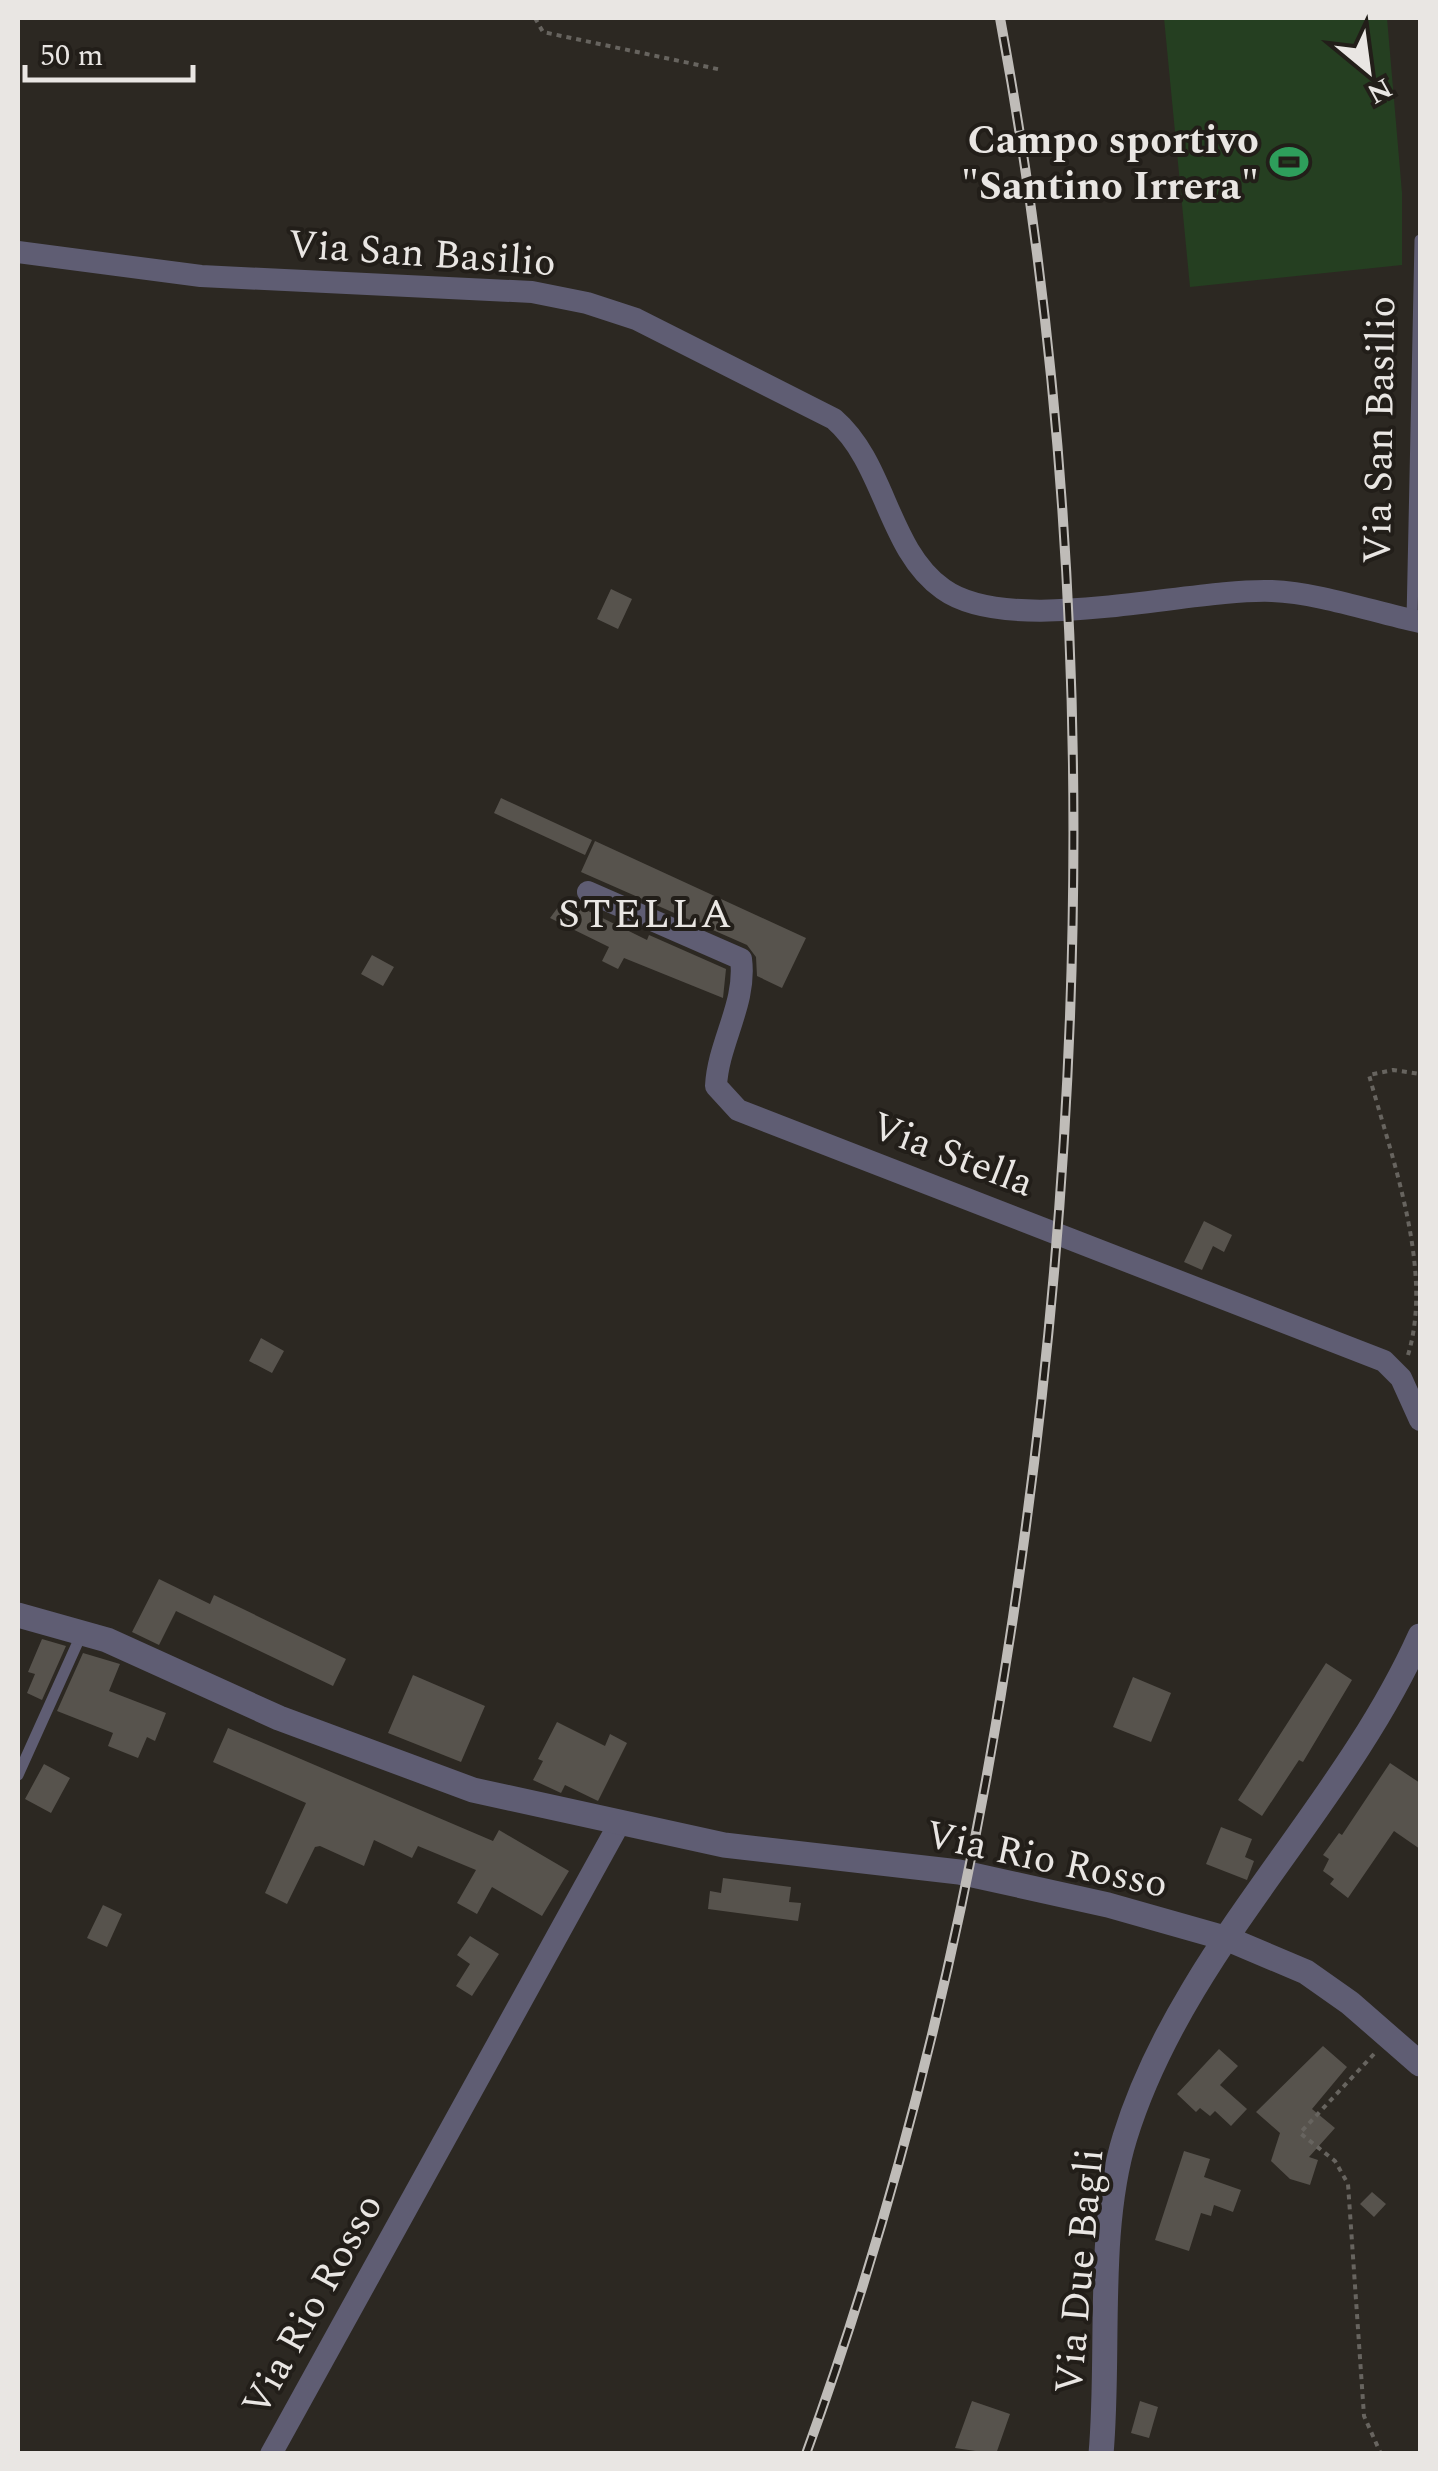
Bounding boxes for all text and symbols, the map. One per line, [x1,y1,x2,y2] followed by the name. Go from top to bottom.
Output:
[25,20,192,82] scale bar
[1318,20,1418,120] north arrow
[40,33,103,79] text: 50 m
[1359,66,1400,115] text: N
[961,111,1259,218] place label: Campo sportivo "Santino Irrera"
[1268,141,1310,183] sports icon: Campo sportivo "Santino Irrera"
[286,215,558,294] street label: Via San Basilio
[1348,295,1413,565] street label: Via San Basilio
[558,883,734,946] district label: STELLA
[862,1096,1043,1214] street label: Via Stella
[920,1805,1173,1916] street label: Via Rio Rosso
[1039,2146,1122,2396] street label: Via Due Bagli
[227,2183,400,2428] street label: Via Rio Rosso

